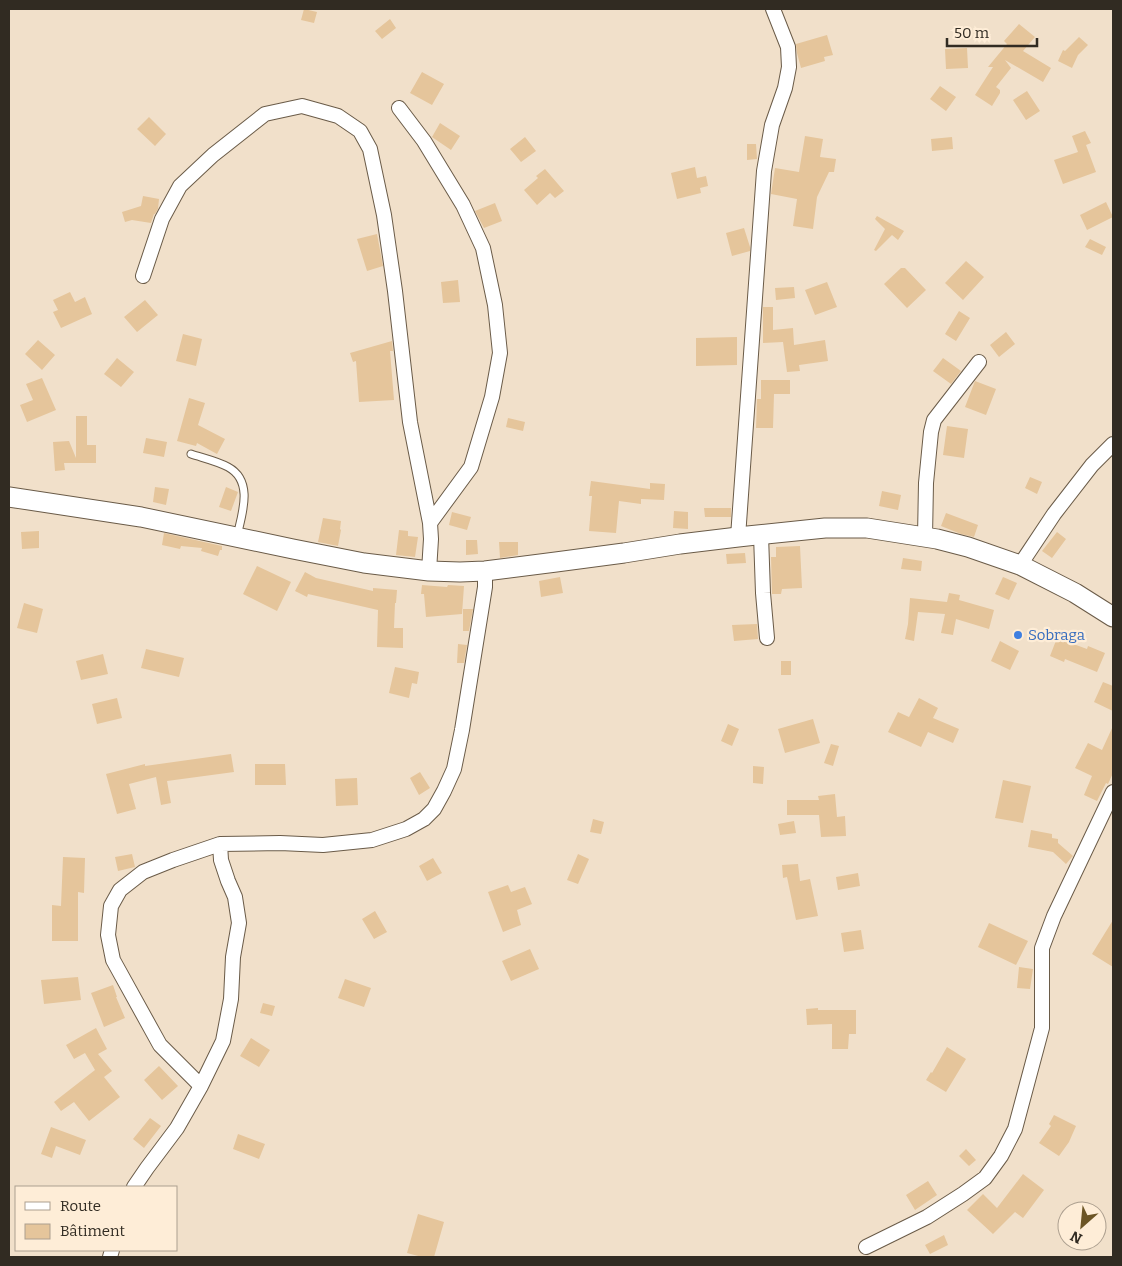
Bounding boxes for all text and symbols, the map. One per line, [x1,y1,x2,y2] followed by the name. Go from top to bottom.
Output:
[947,15,1037,47] scale bar
[954,24,990,42] text: 50 m
[1028,626,1085,644] place label: Sobraga
[1012,629,1024,641] marker: Sobraga
[15,1186,178,1251] legend
[60,1197,101,1215] text: Route
[1057,1201,1107,1251] north arrow
[60,1222,125,1240] text: Bâtiment
[1067,1227,1085,1247] text: N

